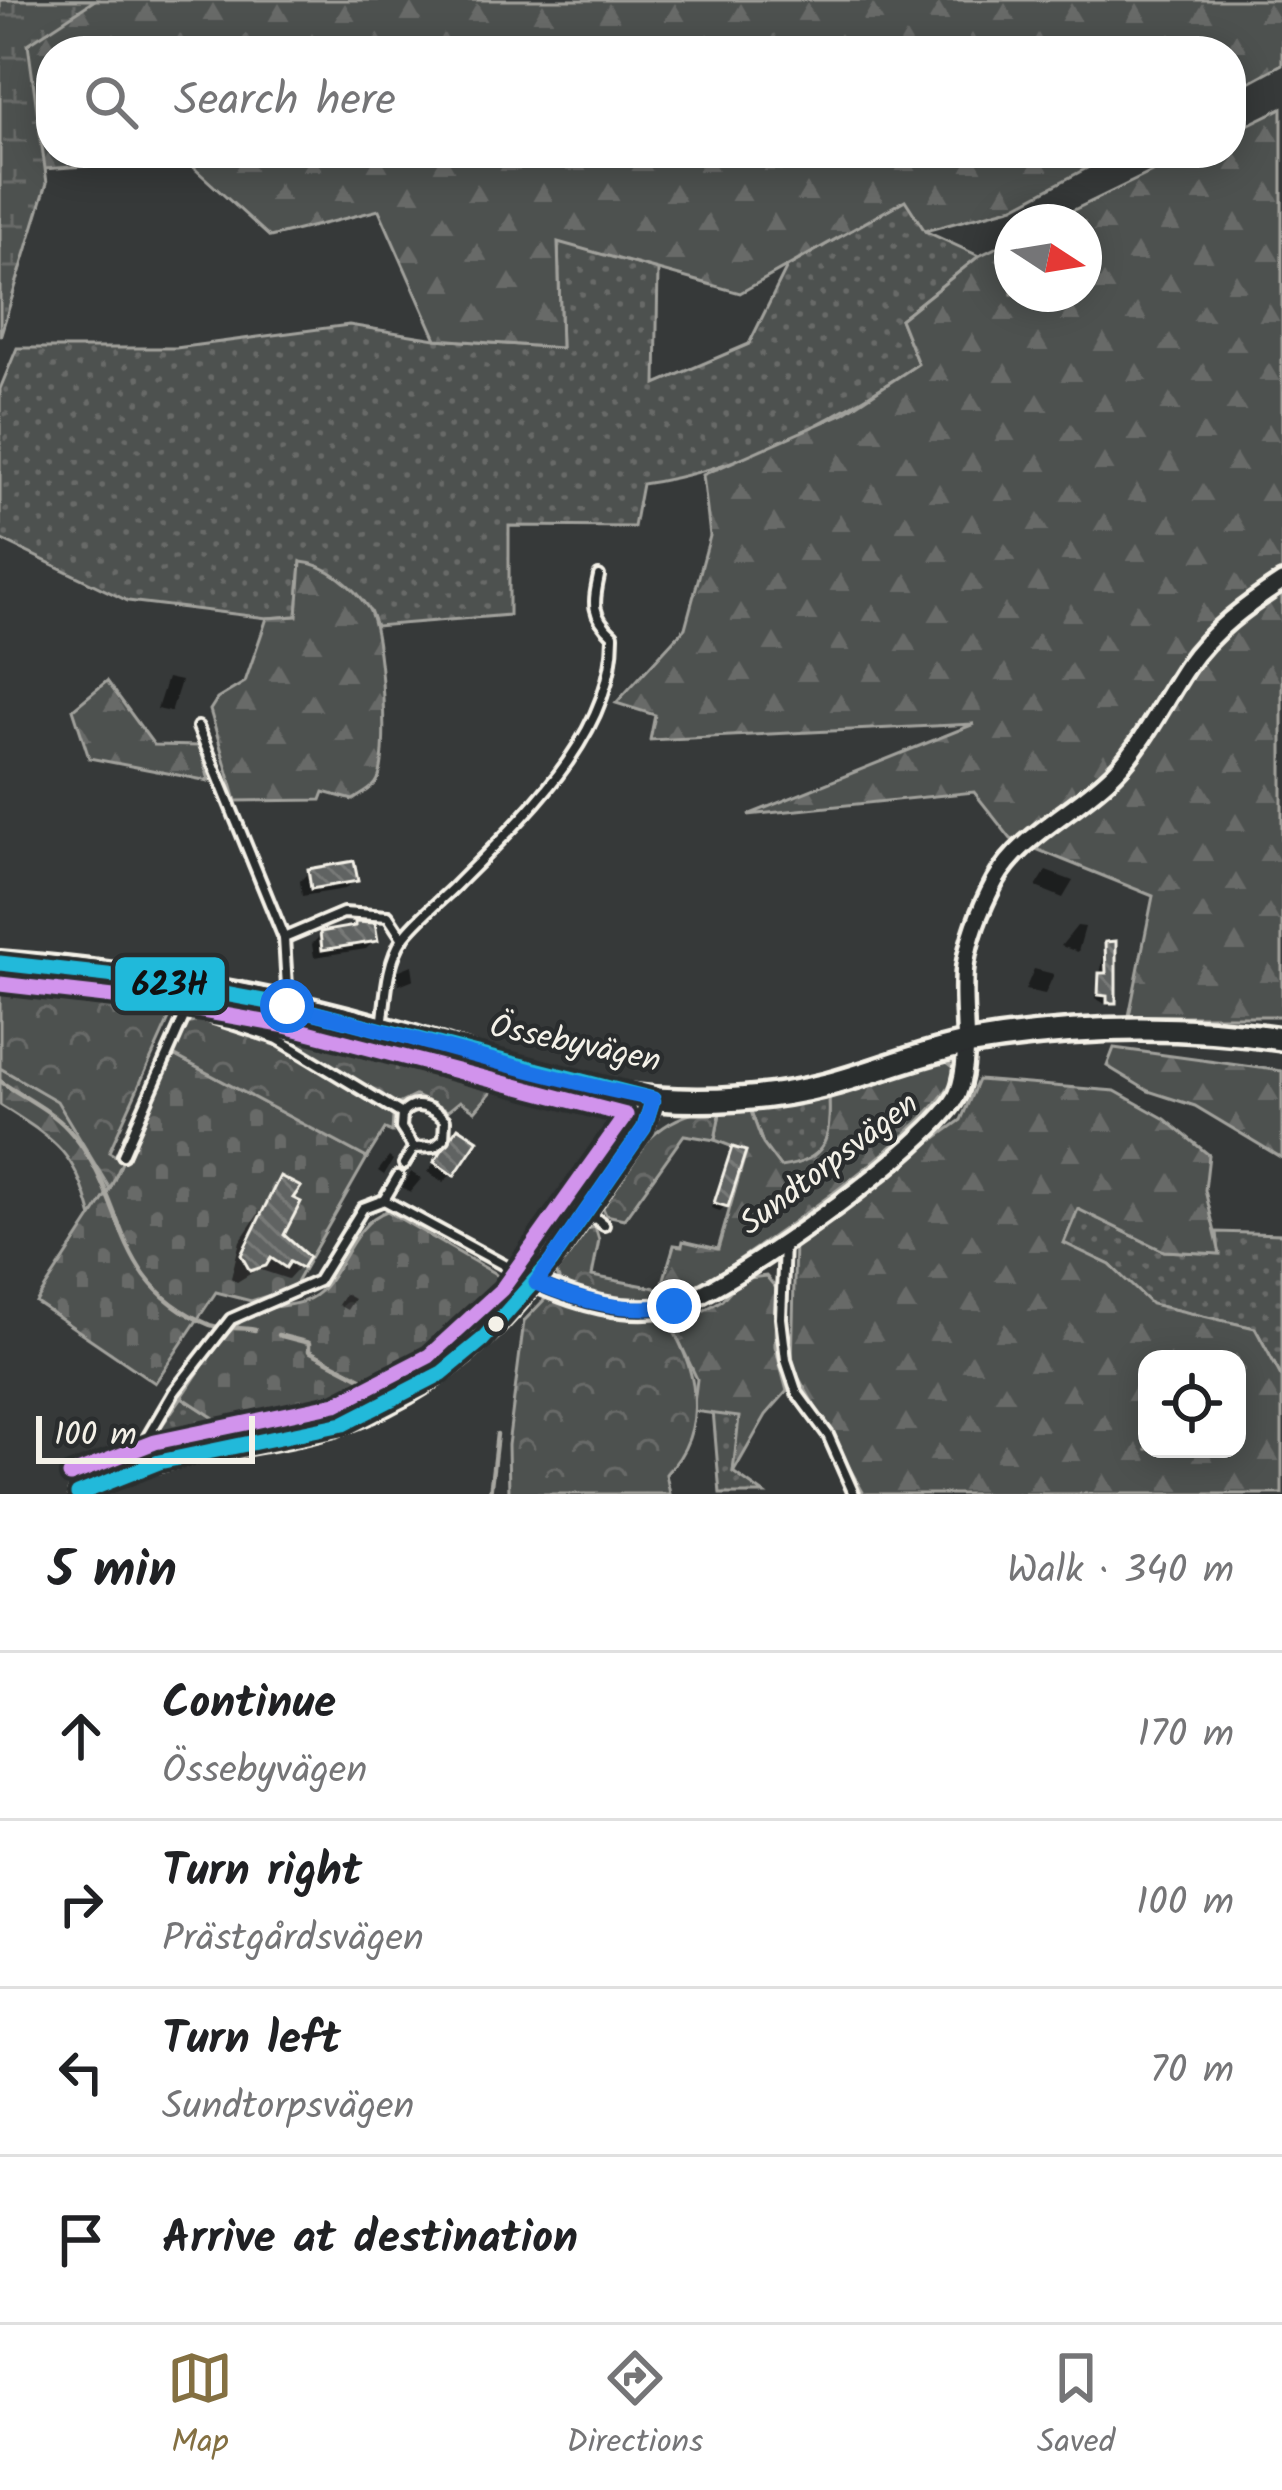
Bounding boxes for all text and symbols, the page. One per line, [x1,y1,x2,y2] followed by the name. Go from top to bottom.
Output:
[36,36,1246,168] search box
[174,66,396,138] text: Search here
[78,69,144,135] icon: search
[994,204,1102,312] north arrow
[113,955,227,1013] line badge: 623H
[132,960,208,1013] text: 623H
[260,979,314,1033] route start
[485,1001,665,1089] street label: Össebyvägen
[729,1080,931,1250] street label: Sundtorpsvägen
[647,1279,701,1333] route end
[485,1313,507,1335] unlabelled marker
[1138,1350,1246,1458] map controls
[1138,1350,1246,1458] button: locate
[36,1410,255,1463] scale bar
[54,1410,137,1463] text: 100 m
[48,1532,177,1613] text: 5 min
[1007,1541,1234,1603] text: Walk · 340 m
[162,1669,336,1741] text: Continue
[48,1703,114,1769] icon: ahead
[1138,1705,1234,1767] text: 170 m
[162,1741,367,1803] text: Össebyvägen
[162,1837,362,1909] text: Turn right
[48,1871,114,1937] icon: right
[1136,1873,1234,1935] text: 100 m
[162,1909,424,1971] text: Prästgårdsvägen
[162,2005,341,2077] text: Turn left
[48,2039,114,2105] icon: left
[1150,2041,1234,2103] text: 70 m
[162,2077,414,2139] text: Sundtorpsvägen
[162,2204,578,2276] text: Arrive at destination
[48,2207,114,2273] icon: arrive
[167,2345,233,2470] tab: Map
[566,2345,703,2470] tab: Directions
[1037,2345,1115,2470] tab: Saved

